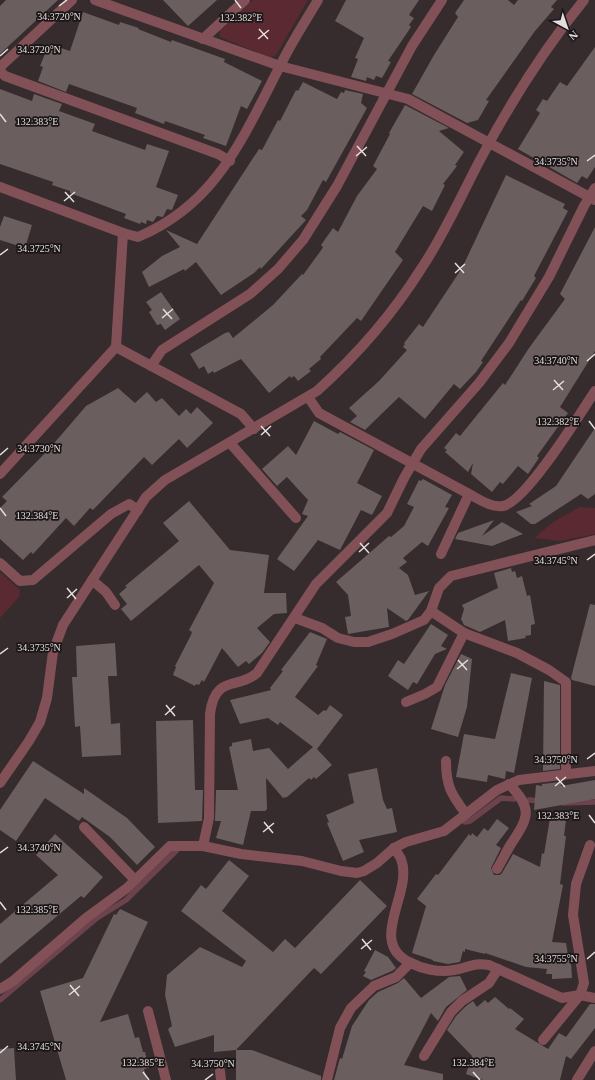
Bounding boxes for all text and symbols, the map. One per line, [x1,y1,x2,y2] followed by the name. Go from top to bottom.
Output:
[547,8,587,48] north arrow
[37,11,81,22] text: 34.3720°N
[220,12,262,23] text: 132.382°E
[566,29,580,43] text: N
[17,44,61,55] text: 34.3720°N
[16,116,58,127] text: 132.383°E
[534,156,578,167] text: 34.3735°N
[17,243,61,254] text: 34.3725°N
[534,355,578,366] text: 34.3740°N
[537,416,579,427] text: 132.382°E
[17,443,61,454] text: 34.3730°N
[16,510,58,521] text: 132.384°E
[534,555,578,566] text: 34.3745°N
[17,642,61,653] text: 34.3735°N
[534,754,578,765] text: 34.3750°N
[537,810,579,821] text: 132.383°E
[17,842,61,853] text: 34.3740°N
[16,904,58,915] text: 132.385°E
[534,953,578,964] text: 34.3755°N
[17,1041,61,1052] text: 34.3745°N
[122,1057,164,1068] text: 132.385°E
[452,1057,494,1068] text: 132.384°E
[191,1058,235,1069] text: 34.3750°N

